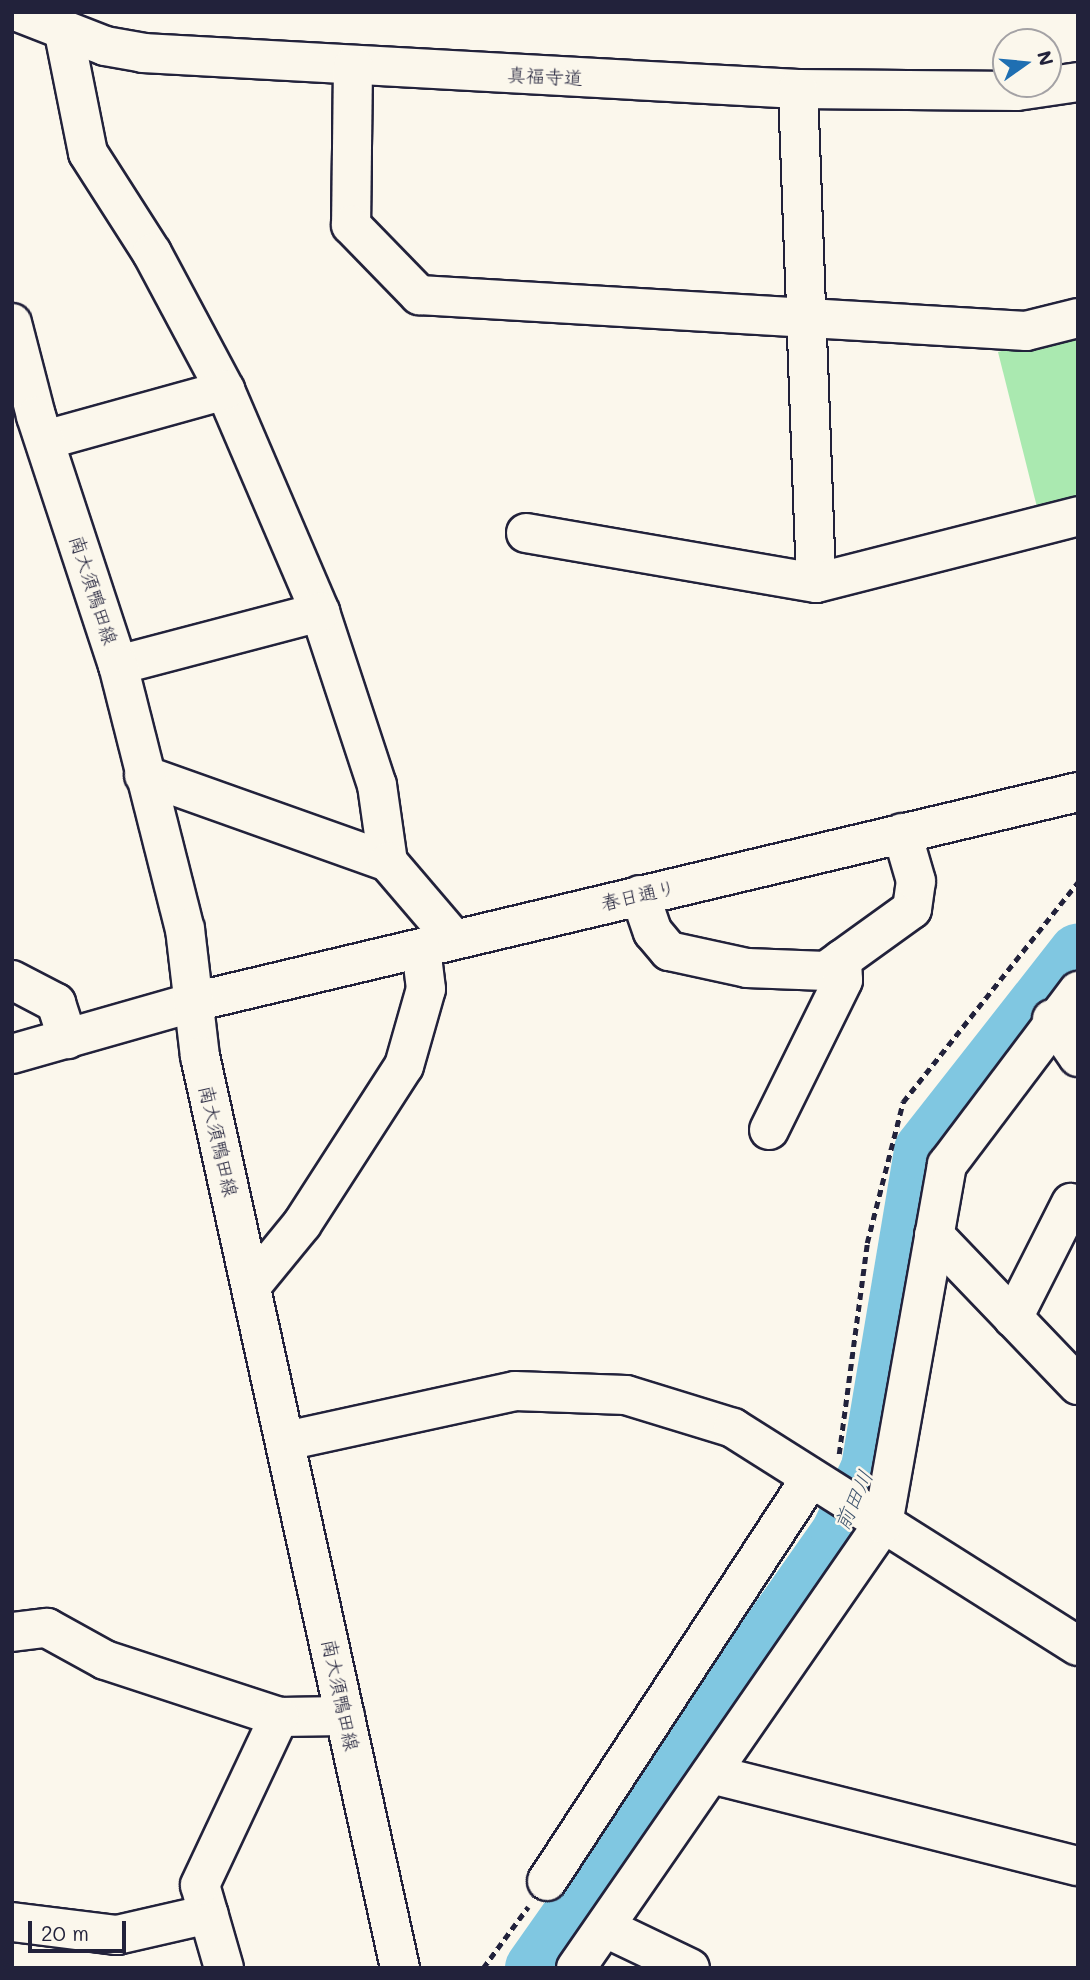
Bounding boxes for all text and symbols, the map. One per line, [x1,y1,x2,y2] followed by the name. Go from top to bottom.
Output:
[992,28,1062,98] north arrow
[1032,48,1060,68] text: N
[506,63,584,89] street label: 真福寺道
[66,532,122,648] street label: 南大須鴨田線
[598,875,678,915] street label: 春日通り
[195,1083,243,1199] street label: 南大須鴨田線
[828,1466,878,1534] water label: 前田川
[318,1637,364,1753] street label: 南大須鴨田線
[32,1906,130,1950] scale bar
[41,1919,89,1946] text: 20 m

